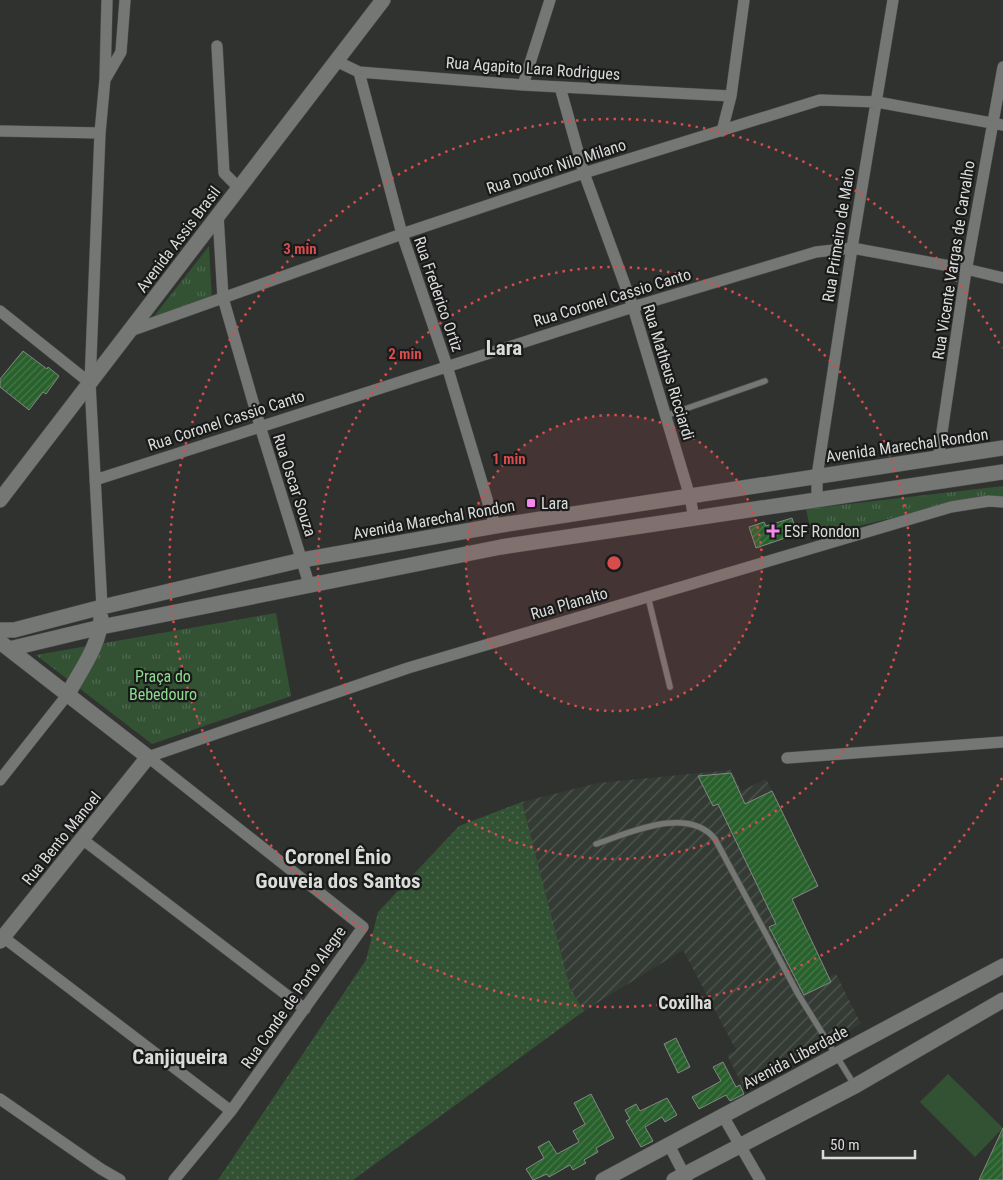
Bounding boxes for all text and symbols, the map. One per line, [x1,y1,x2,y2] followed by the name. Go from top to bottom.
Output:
[445,53,621,84] street label: Rua Agapito Lara Rodrigues
[484,135,628,198] street label: Rua Doutor Nilo Milano
[928,159,979,361] street label: Rua Vicente Vargas de Carvalho
[819,167,858,303] street label: Rua Primeiro de Maio
[132,183,224,296] street label: Avenida Assis Brasil
[410,234,467,354] street label: Rua Frederico Ortiz
[283,240,317,258] text: 3 min
[531,264,693,331] street label: Rua Coronel Cassio Canto
[639,302,698,442] street label: Rua Matheus Ricciardi
[486,336,522,360] district label: Lara
[388,345,422,363] text: 2 min
[145,386,307,455] street label: Rua Coronel Cassio Canto
[825,425,990,466] street label: Avenida Marechal Rondon
[269,431,320,539] street label: Rua Oscar Souza
[492,450,526,468] text: 1 min
[541,494,569,513] place label: Lara
[352,496,516,543] street label: Avenida Marechal Rondon
[525,497,537,509] marker: Lara
[784,522,860,541] place label: ESF Rondon
[766,524,780,538] marker: ESF Rondon
[605,554,623,572] centre of rings
[528,583,610,624] street label: Rua Planalto
[129,667,197,704] park label: Praça do Bebedouro
[18,788,105,889] street label: Rua Bento Manoel
[255,845,421,893] district label: Coronel Ênio Gouveia dos Santos
[237,922,350,1072] street label: Rua Conde de Porto Alegre
[658,992,712,1013] district label: Coxilha
[739,1022,851,1093] street label: Avenida Liberdade
[132,1045,228,1069] district label: Canjiqueira
[823,1128,916,1160] scale bar
[830,1136,860,1154] text: 50 m

